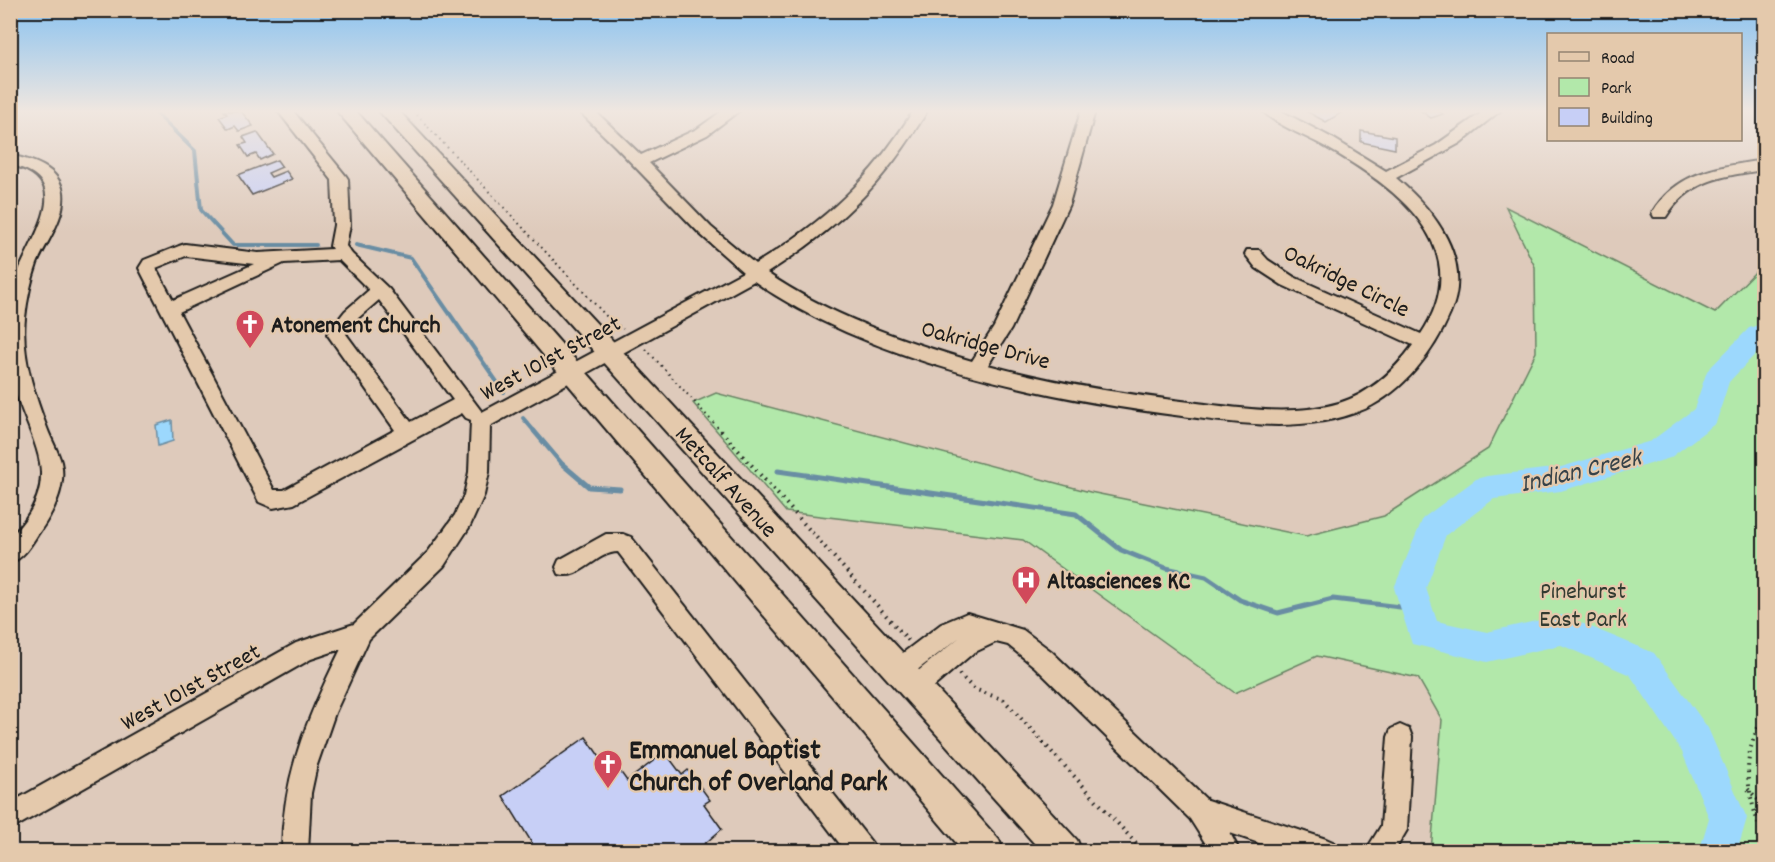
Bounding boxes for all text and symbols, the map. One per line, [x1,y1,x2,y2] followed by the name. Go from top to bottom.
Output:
[1547,33,1742,141] legend
[1601,47,1635,72] text: Road
[1601,77,1632,102] text: Park
[1601,107,1653,132] text: Building
[1277,237,1415,328] street label: Oakridge Circle
[234,308,266,350] church icon: Atonement Church
[475,308,628,411] street label: West 101st Street
[271,310,441,344] place label: Atonement Church
[917,313,1053,380] street label: Oakridge Drive
[665,420,784,546] street label: Metcalf Avenue
[1517,440,1647,504] water label: Indian Creek
[1010,564,1042,606] hospital icon: Altasciences KC
[1047,566,1191,600] place label: Altasciences KC
[1539,576,1627,638] park label: Pinehurst East Park
[115,636,268,741] street label: West 101st Street
[629,733,888,805] place label: Emmanuel Baptist Church of Overland Park
[592,748,624,790] church icon: Emmanuel Baptist Church of Overland Park

